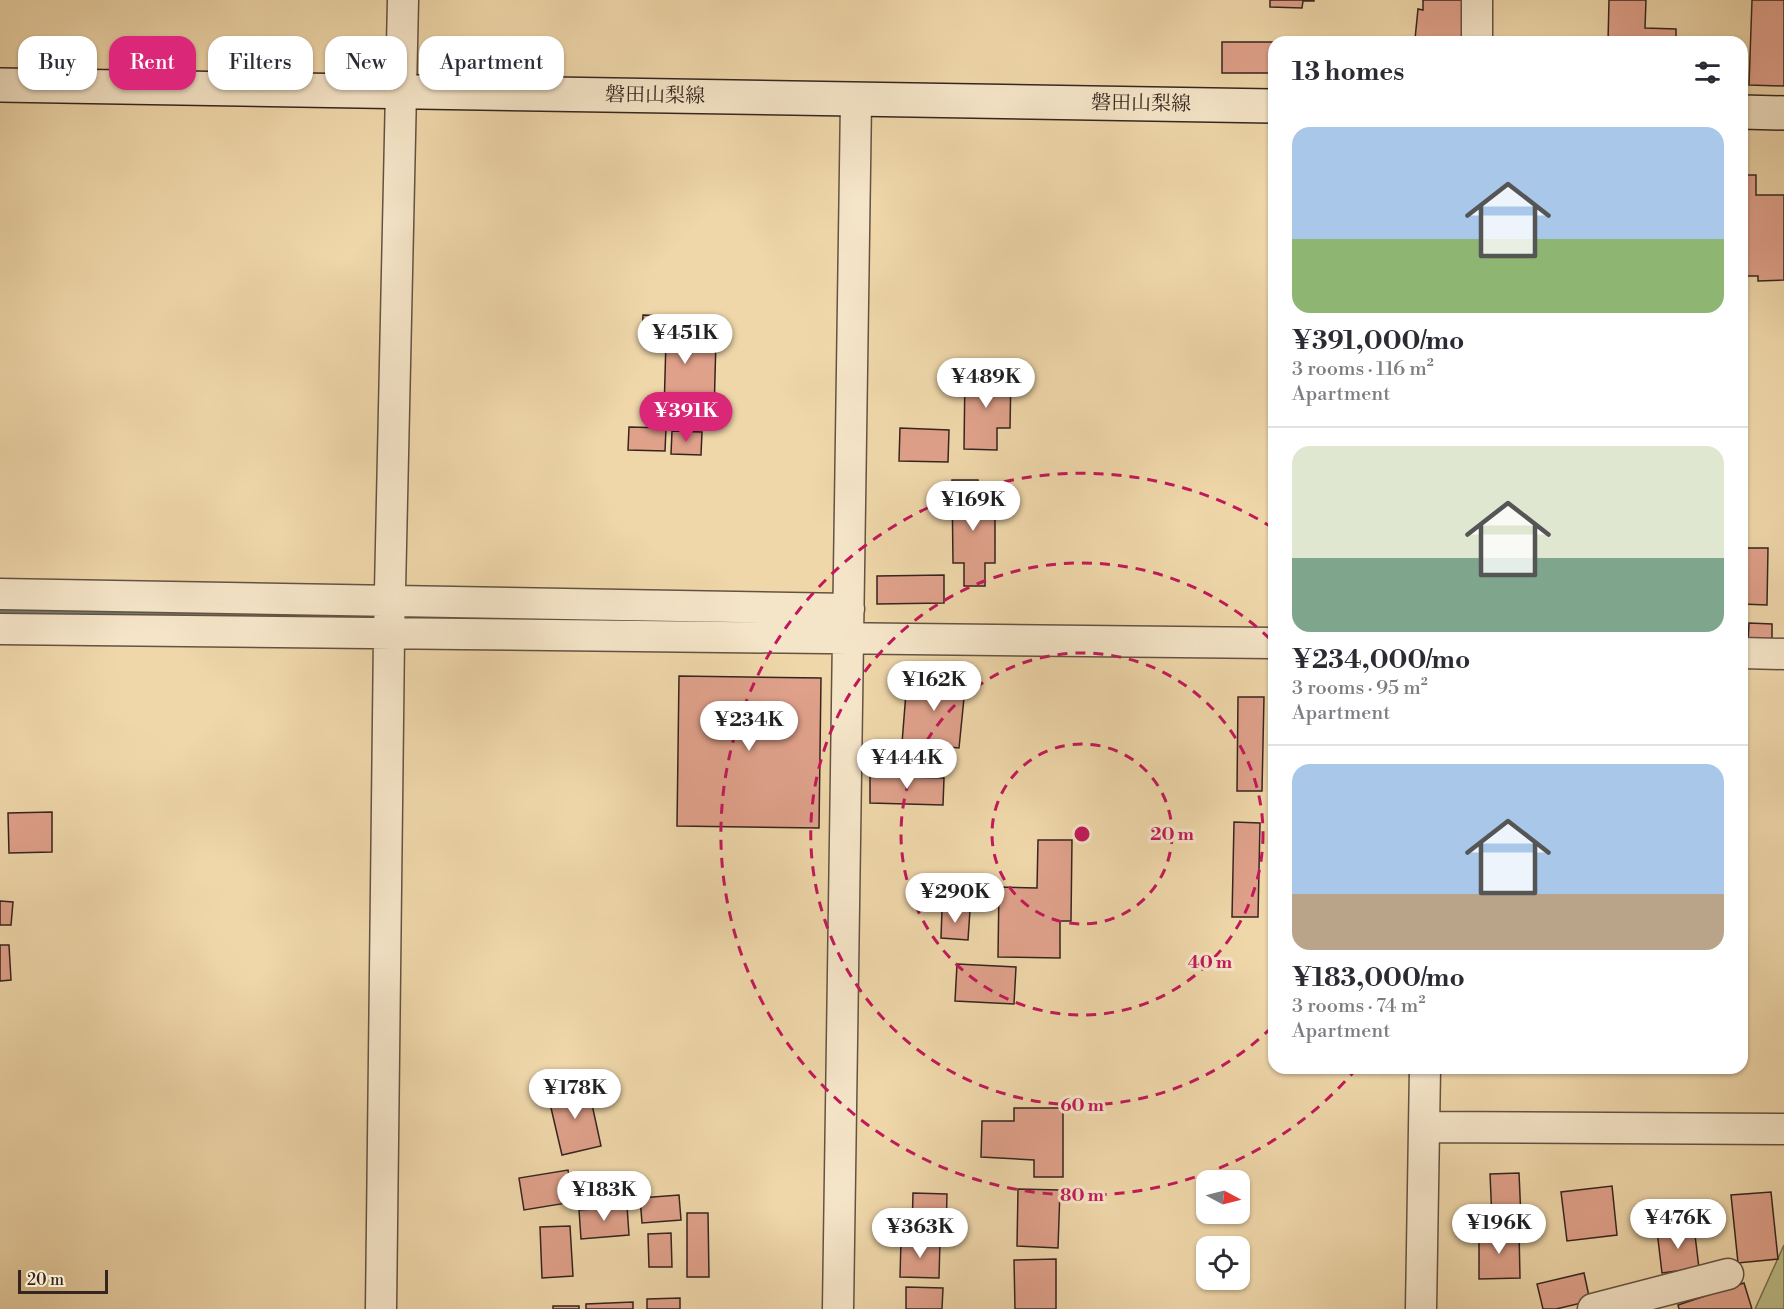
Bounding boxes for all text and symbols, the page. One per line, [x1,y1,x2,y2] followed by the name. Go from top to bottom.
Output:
[18,36,97,90] chip: Buy
[109,36,196,90] chip: Rent
[208,36,313,90] chip: Filters
[325,36,407,90] chip: New
[419,36,564,90] chip: Apartment
[1292,56,1404,88] text: 13 homes
[1691,56,1724,89] icon: filters
[605,83,705,109] street label: 磐田山梨線
[1091,91,1191,117] street label: 磐田山梨線
[1454,166,1562,274] icon: home
[643,314,727,365] pin: ¥451K
[652,321,718,346] text: ¥451K
[1292,325,1464,357] text: ¥391,000/mo
[1292,357,1434,382] text: 3 rooms · 116 m²
[944,358,1028,409] pin: ¥489K
[951,365,1021,390] text: ¥489K
[1292,382,1390,407] text: Apartment
[644,392,728,443] pin: ¥391K
[653,399,719,424] text: ¥391K
[931,481,1015,532] pin: ¥169K
[1454,485,1562,593] icon: home
[940,488,1006,513] text: ¥169K
[1292,644,1470,676] text: ¥234,000/mo
[892,661,976,712] pin: ¥162K
[901,668,967,693] text: ¥162K
[1292,676,1428,701] text: 3 rooms · 95 m²
[707,701,791,752] pin: ¥234K
[1292,701,1390,726] text: Apartment
[714,708,784,733] text: ¥234K
[865,739,949,790] pin: ¥444K
[871,746,943,771] text: ¥444K
[1454,803,1562,911] icon: home
[1150,823,1194,846] text: 20 m
[1072,824,1092,844] centre of rings
[913,873,997,924] pin: ¥290K
[919,880,991,905] text: ¥290K
[1188,951,1233,974] text: 40 m
[1292,962,1465,994] text: ¥183,000/mo
[1292,994,1425,1019] text: 3 rooms · 74 m²
[1292,1019,1390,1044] text: Apartment
[533,1069,617,1120] pin: ¥178K
[543,1076,607,1101] text: ¥178K
[1060,1094,1104,1117] text: 60 m
[1196,1170,1250,1224] north arrow
[1196,1170,1250,1290] map controls
[562,1171,646,1222] pin: ¥183K
[571,1178,637,1203] text: ¥183K
[1060,1184,1105,1207] text: 80 m
[1636,1199,1720,1250] pin: ¥476K
[1457,1204,1541,1255] pin: ¥196K
[1644,1206,1712,1231] text: ¥476K
[878,1208,962,1259] pin: ¥363K
[1466,1211,1532,1236] text: ¥196K
[886,1215,954,1240] text: ¥363K
[1196,1236,1250,1290] button: locate
[18,1267,108,1294] scale bar
[27,1270,64,1290] text: 20 m

